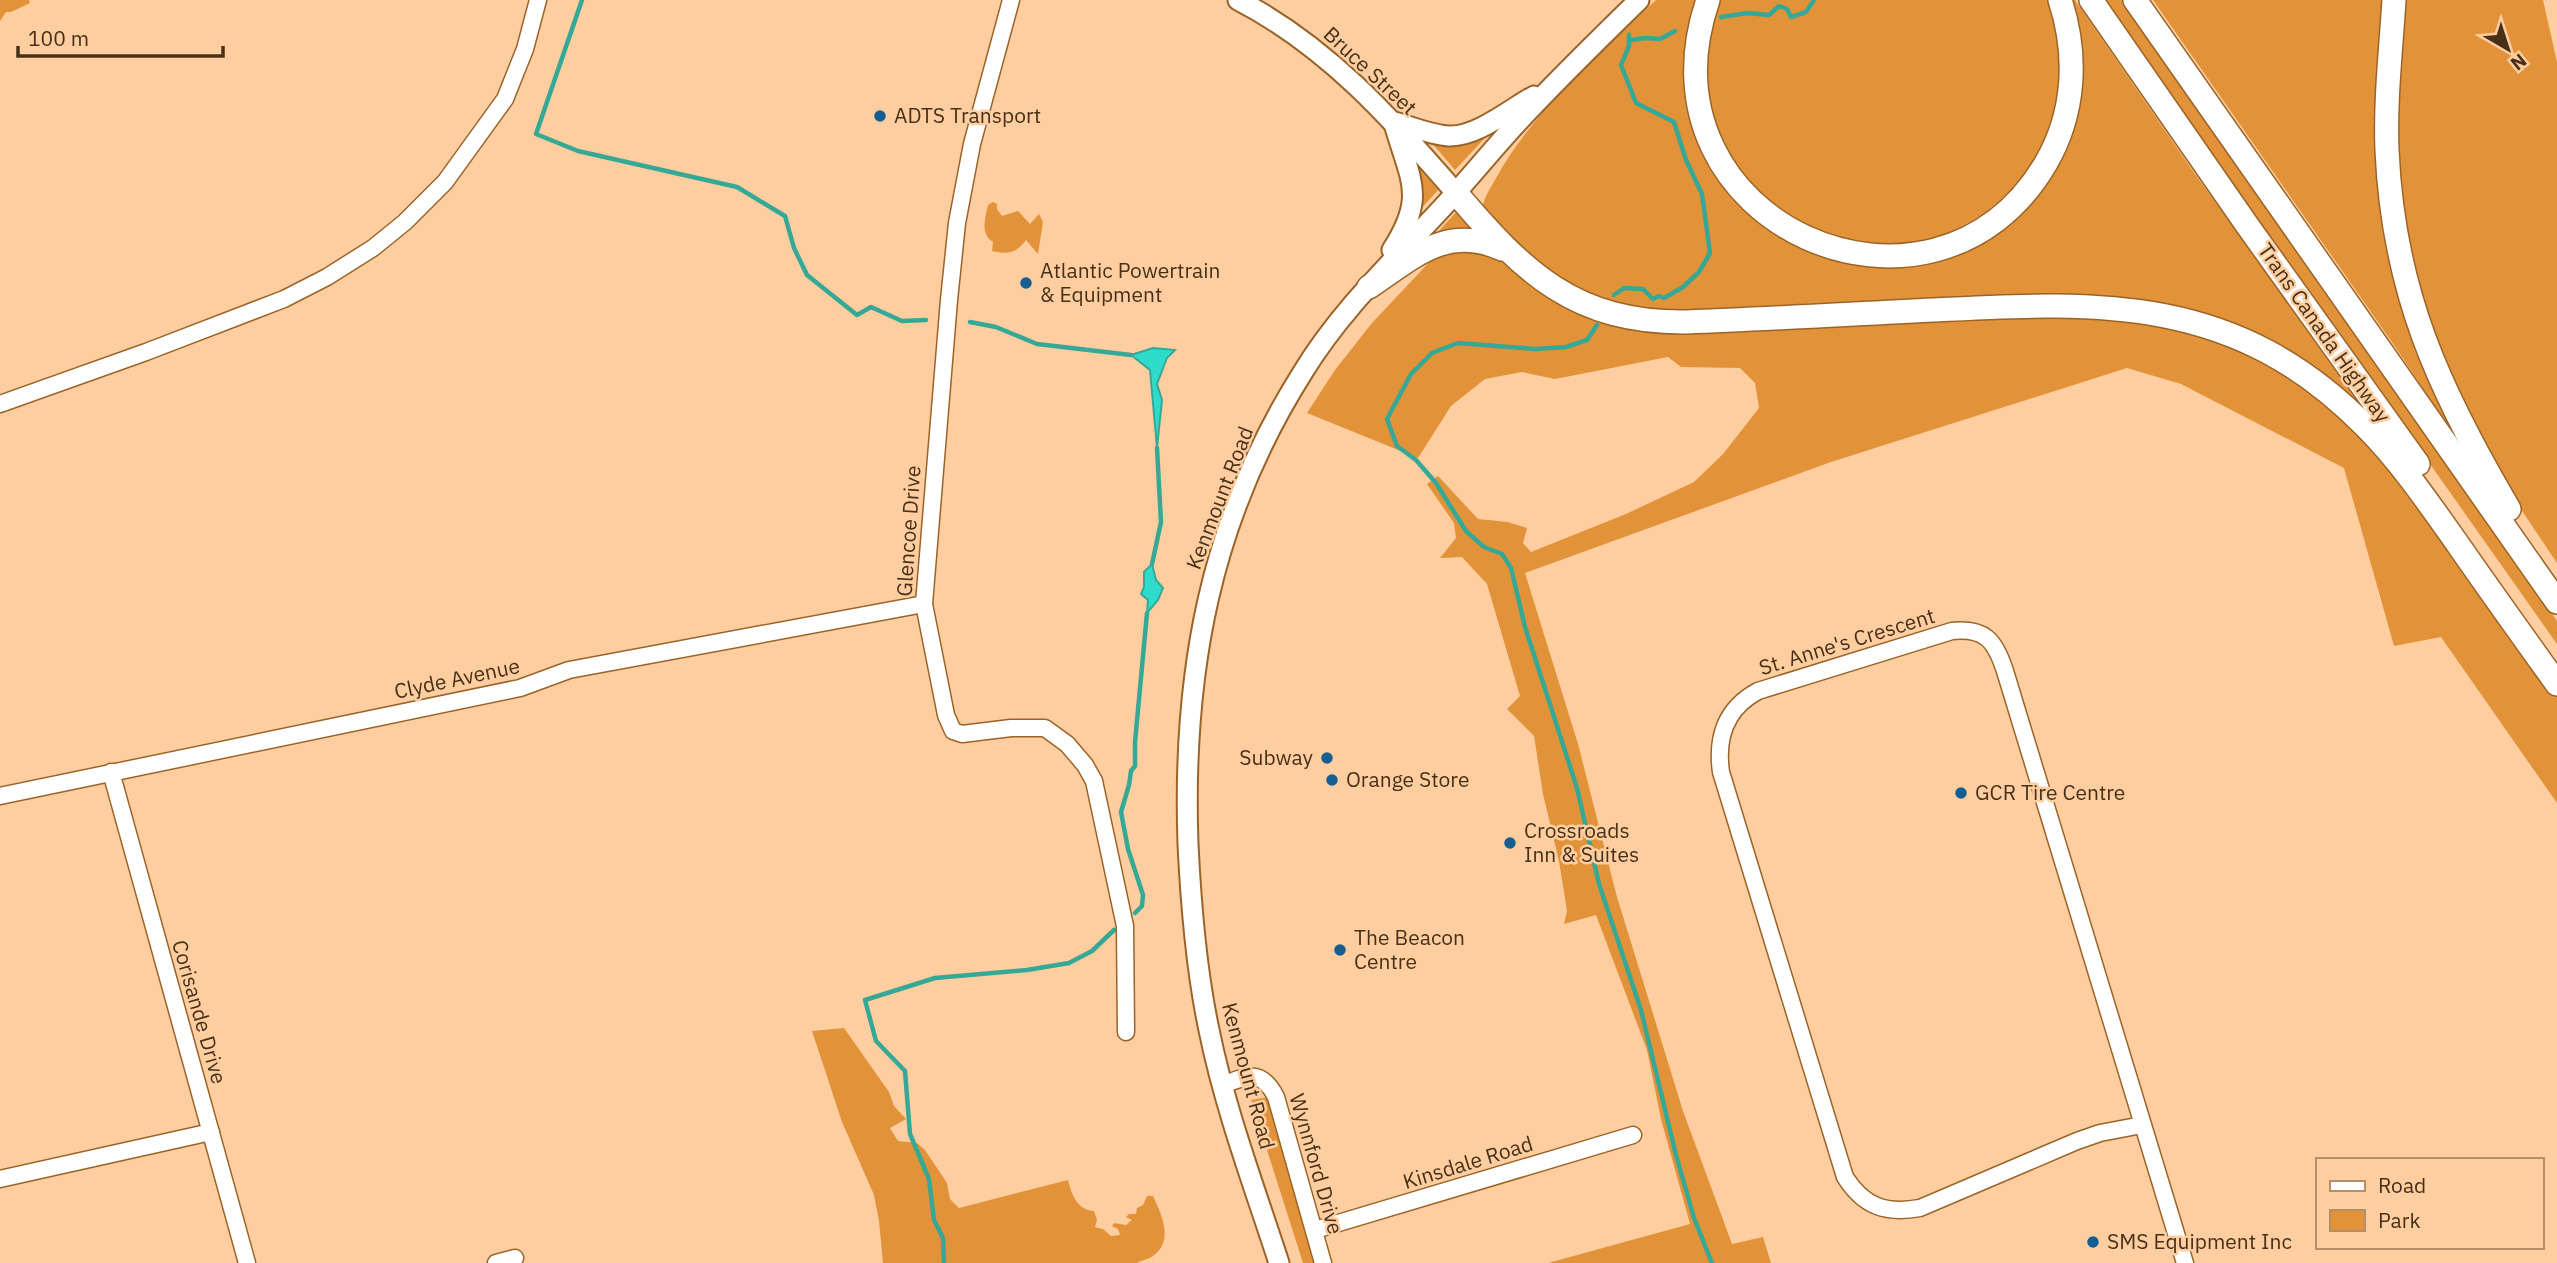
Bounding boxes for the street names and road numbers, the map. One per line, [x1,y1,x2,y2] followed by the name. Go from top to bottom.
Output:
[1318,20,1423,121] street label: Bruce Street
[2252,237,2398,428] street label: Trans Canada Highway
[1179,422,1259,573] street label: Kenmount Road
[889,465,927,597] street label: Glencoe Drive
[1755,601,1938,681] street label: St. Anne's Crescent
[391,651,522,705] street label: Clyde Avenue
[166,936,234,1087] street label: Corisande Drive
[1216,999,1282,1152] street label: Kenmount Road
[1284,1090,1350,1237] street label: Wynnford Drive
[1399,1129,1536,1195] street label: Kinsdale Road

